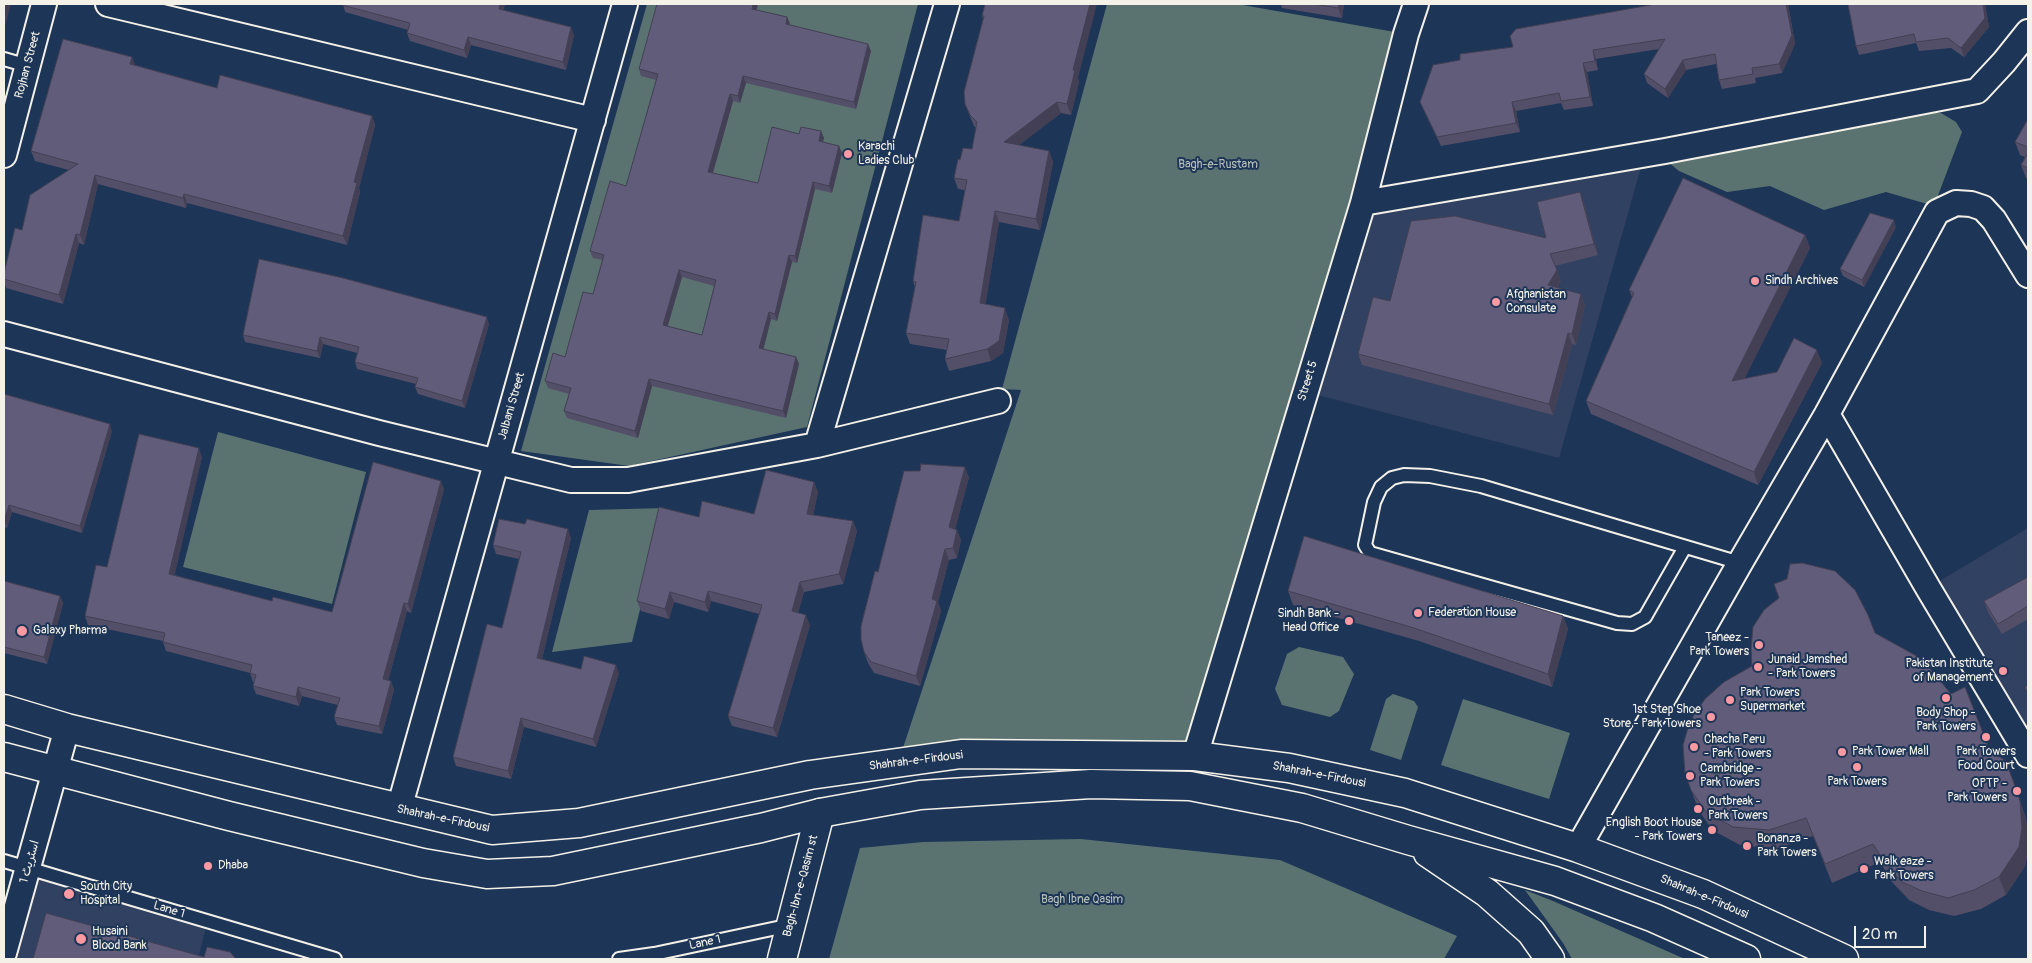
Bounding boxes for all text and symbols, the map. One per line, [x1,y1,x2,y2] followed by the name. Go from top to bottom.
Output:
[12,30,44,100] street label: Rojhan Street
[858,140,914,168] place label: Karachi Ladies Club
[842,148,854,160] marker: Karachi Ladies Club
[1178,158,1258,172] park label: Bagh-e-Rustam
[1765,274,1838,288] place label: Sindh Archives
[1749,275,1761,287] marker: Sindh Archives
[1506,288,1566,316] place label: Afghanistan Consulate
[1490,296,1502,308] marker: Afghanistan Consulate
[1295,359,1321,403] street label: Street 5
[496,371,528,441] street label: Jalbani Street
[1428,606,1516,620] place label: Federation House
[1278,607,1339,635] place label: Sindh Bank - Head Office
[1412,607,1424,619] marker: Federation House
[1343,615,1355,627] marker: Sindh Bank - Head Office
[15,624,29,638] marker: Galaxy Pharma
[33,624,107,638] place label: Galaxy Pharma
[1689,631,1749,659] place label: Taneez - Park Towers
[1753,639,1765,651] marker: Taneez - Park Towers
[1768,653,1847,681] place label: Junaid Jamshed - Park Towers
[1905,657,1993,685] place label: Pakistan Institute of Management
[1752,661,1764,673] marker: Junaid Jamshed - Park Towers
[1997,665,2009,677] marker: Pakistan Institute of Management
[1740,686,1805,714] place label: Park Towers Supermarket
[1940,692,1952,704] marker: Body Shop - Park Towers
[1724,694,1736,706] marker: Park Towers Supermarket
[1603,703,1701,731] place label: 1st Step Shoe Store - Park Towers
[1916,706,1976,734] place label: Body Shop - Park Towers
[1705,711,1717,723] marker: 1st Step Shoe Store - Park Towers
[1980,731,1992,743] marker: Park Towers Food Court
[1704,733,1771,761] place label: Chacha Peru - Park Towers
[1688,741,1700,753] marker: Chacha Peru - Park Towers
[1852,745,1929,759] place label: Park Tower Mall
[1956,745,2016,773] place label: Park Towers Food Court
[1836,746,1848,758] marker: Park Tower Mall
[868,748,964,774] street label: Shahrah-e-Firdousi
[1271,759,1367,791] street label: Shahrah-e-Firdousi
[1851,761,1863,773] marker: Park Towers
[1700,762,1761,790] place label: Cambridge - Park Towers
[1684,770,1696,782] marker: Cambridge - Park Towers
[1827,775,1887,789] place label: Park Towers
[1947,777,2007,805] place label: OPTP - Park Towers
[2011,785,2023,797] marker: OPTP - Park Towers
[1708,795,1768,823] place label: Outbreak - Park Towers
[395,802,491,836] street label: Shahrah-e-Firdousi
[1692,803,1704,815] marker: Outbreak - Park Towers
[1606,816,1702,844] place label: English Boot House - Park Towers
[1706,824,1718,836] marker: English Boot House - Park Towers
[1757,832,1817,860] place label: Bonanza - Park Towers
[780,833,822,939] street label: Bagh-Ibn-e-Qasim st
[17,839,43,885] street label: اسٹریٹ 1
[1741,840,1753,852] marker: Bonanza - Park Towers
[1874,855,1934,883] place label: Walk eaze - Park Towers
[218,859,248,873] place label: Dhaba
[202,860,214,872] marker: Dhaba
[1858,863,1870,875] marker: Walk eaze - Park Towers
[1658,872,1750,922] street label: Shahrah-e-Firdousi
[80,880,132,908] place label: South City Hospital
[62,887,76,901] marker: South City Hospital
[1041,893,1123,907] park label: Bagh Ibne Qasim
[152,898,186,922] street label: Lane 1
[1857,916,1930,948] scale bar
[92,925,147,953] place label: Husaini Blood Bank
[1862,925,1897,944] text: 20 m
[74,932,88,946] marker: Husaini Blood Bank
[688,933,722,953] street label: Lane 1

